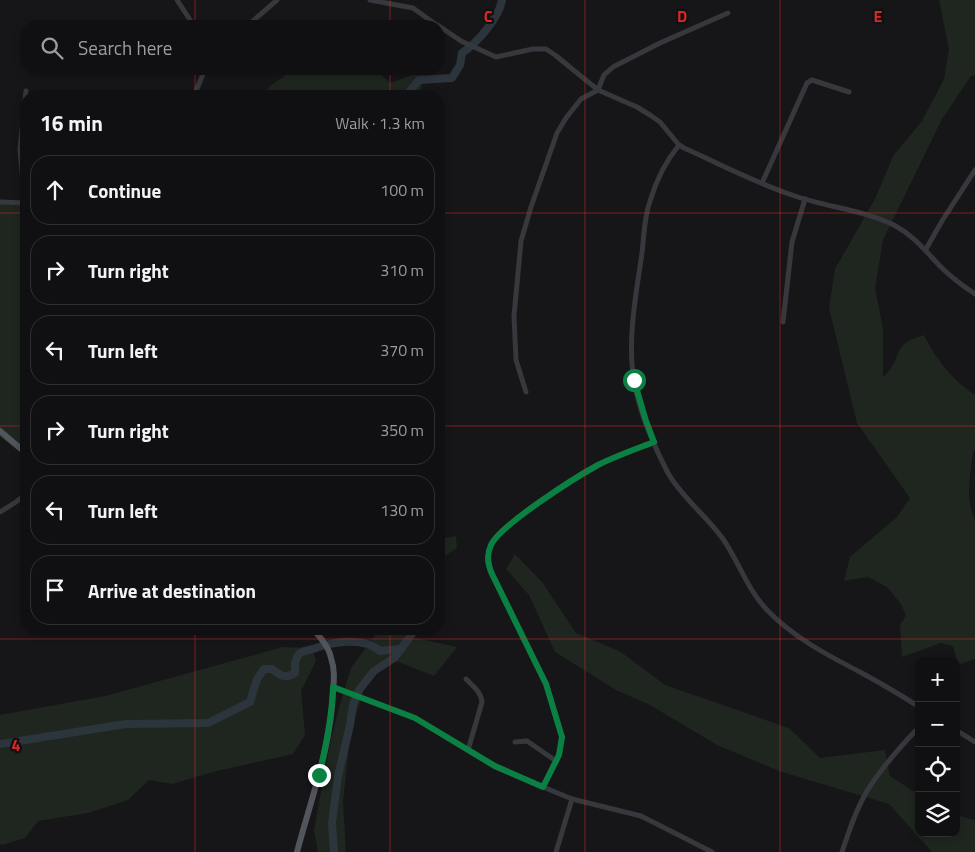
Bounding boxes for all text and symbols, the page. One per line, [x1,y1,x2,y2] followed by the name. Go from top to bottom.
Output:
[484,4,493,28] text: C
[677,4,687,28] text: D
[874,4,883,28] text: E
[20,20,445,75] search box
[78,33,172,62] text: Search here
[38,34,66,62] icon: search
[40,107,103,139] text: 16 min
[335,111,425,135] text: Walk · 1.3 km
[41,176,69,204] icon: ahead
[88,176,161,205] text: Continue
[380,178,424,202] text: 100 m
[41,256,69,284] icon: right
[88,256,169,285] text: Turn right
[380,258,424,282] text: 310 m
[41,336,69,364] icon: left
[88,336,158,365] text: Turn left
[380,338,424,362] text: 370 m
[623,369,646,392] route start
[41,416,69,444] icon: right
[88,416,169,445] text: Turn right
[380,418,424,442] text: 350 m
[41,496,69,524] icon: left
[88,496,158,525] text: Turn left
[380,498,424,522] text: 130 m
[41,576,69,604] icon: arrive
[88,576,256,605] text: Arrive at destination
[915,657,960,837] map controls
[915,657,960,702] button: +
[915,702,960,747] button: −
[12,733,21,757] text: 4
[915,747,960,792] button: locate
[308,764,331,787] route end
[915,792,960,837] button: layers

